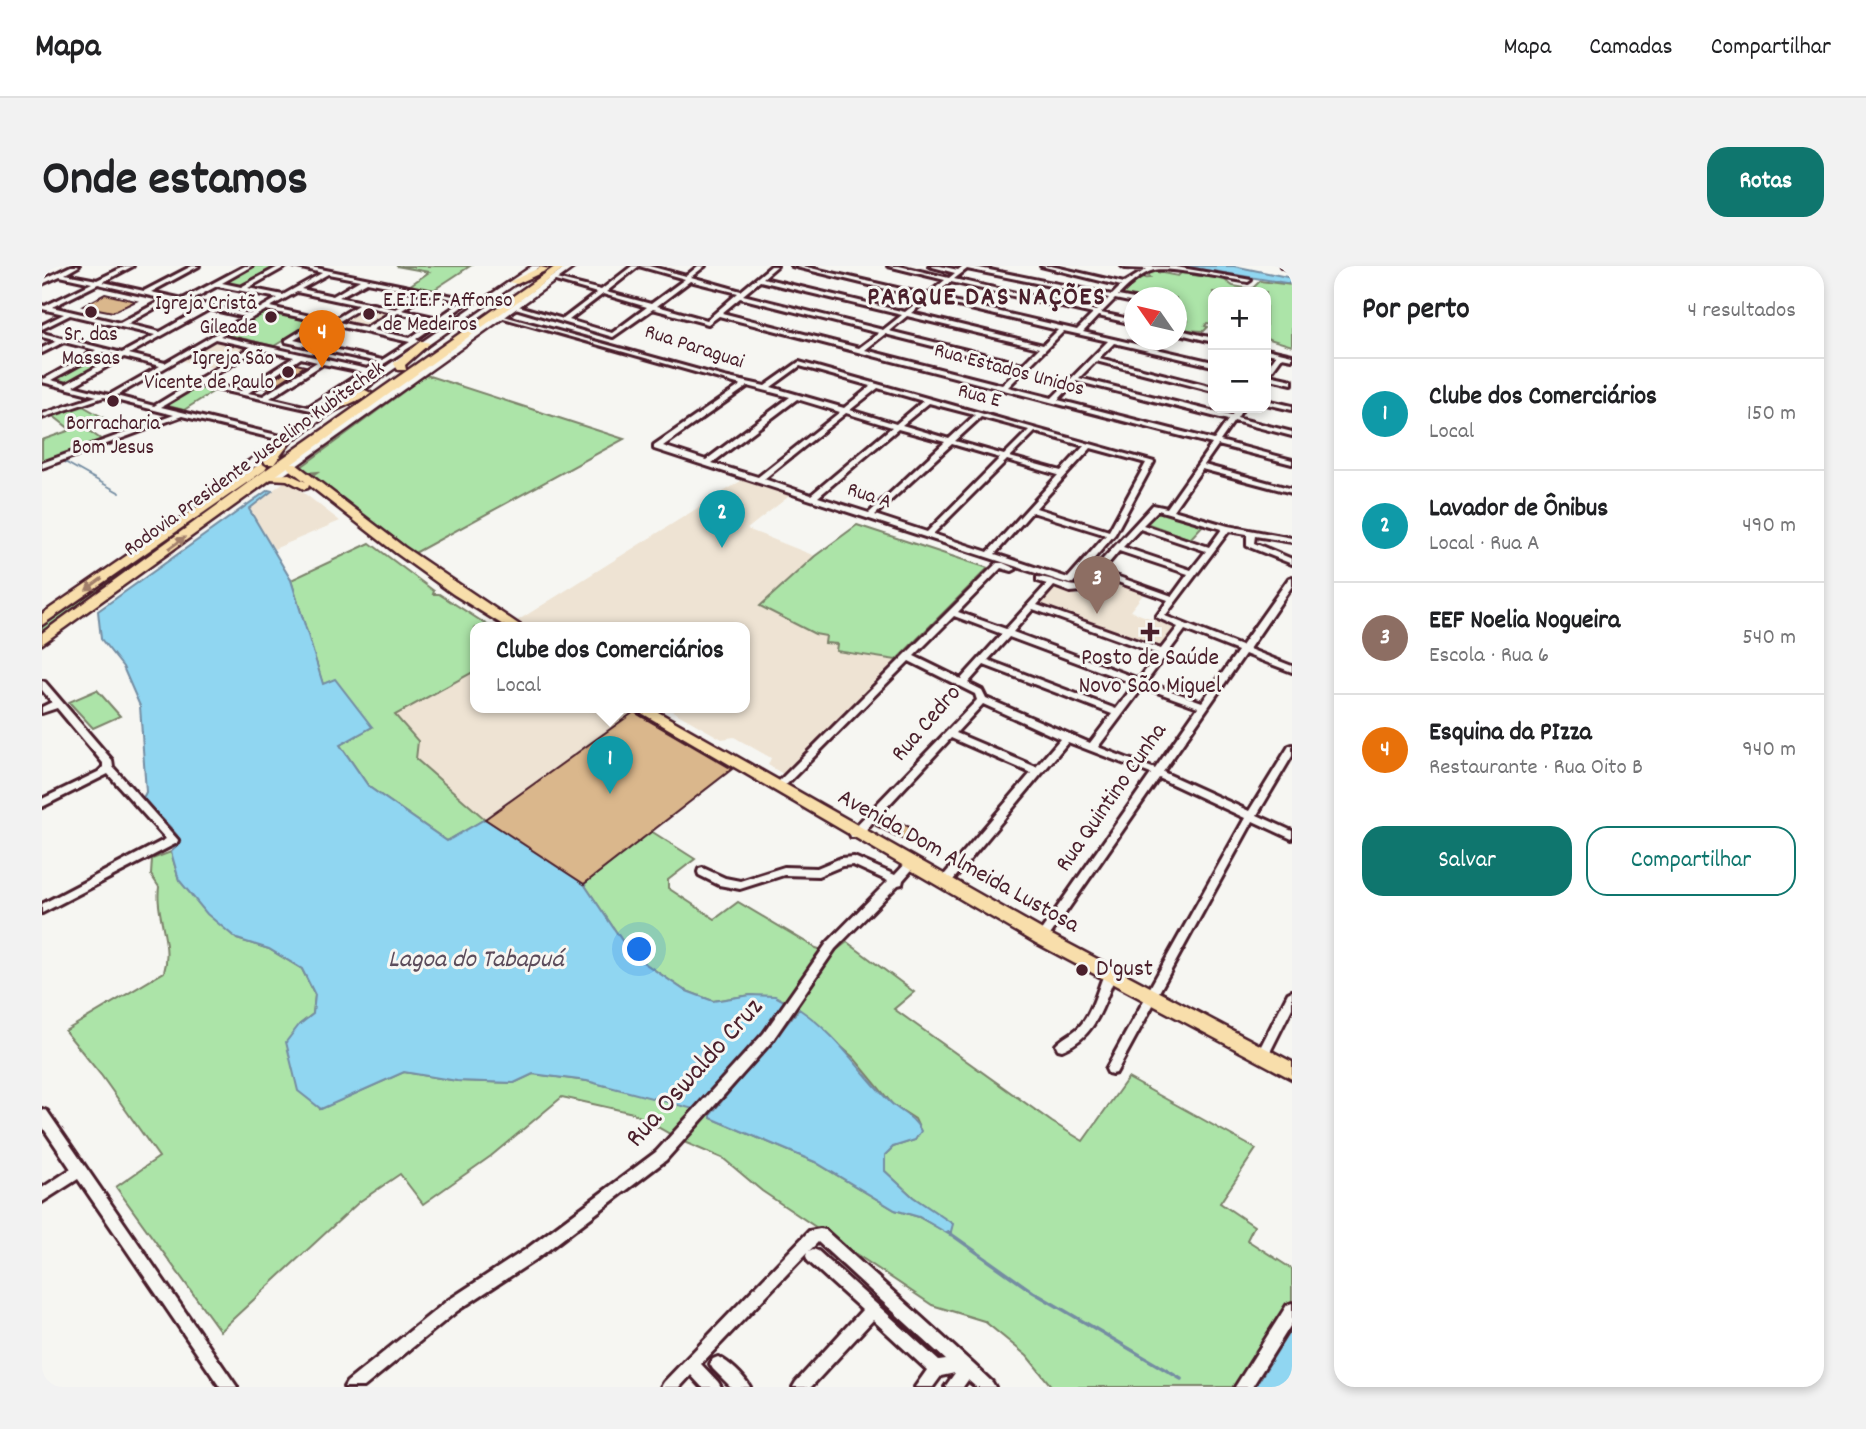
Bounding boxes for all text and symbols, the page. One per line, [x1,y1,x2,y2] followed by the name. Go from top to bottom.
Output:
[35,25,101,72] text: Mapa
[1504,31,1551,65] text: Mapa
[1589,31,1673,65] text: Camadas
[1711,31,1831,65] text: Compartilhar
[42,147,308,217] text: Onde estamos
[1707,147,1824,217] button: Rotas
[867,280,1107,317] district label: PARQUE DAS NAÇÕES
[383,287,513,341] place label: E.E.I.E.F. Affonso de Medeiros
[1124,287,1187,350] north arrow
[1208,287,1271,413] map controls
[1208,287,1271,350] button: +
[155,290,258,344] place label: Igreja Cristã Gileade
[1362,290,1470,333] text: Por perto
[1687,295,1796,328] text: 4 resultados
[83,304,99,320] marker: Sr. das Massas
[361,306,377,322] marker: E.E.I.E.F. Affonso de Medeiros
[263,309,279,325] marker: Igreja Cristã Gileade
[299,310,345,368] pin: 4
[640,318,748,378] street label: Rua Paraguai
[62,321,120,375] place label: Sr. das Massas
[931,339,1087,403] street label: Rua Estados Unidos
[144,345,274,399] place label: Igreja São Vicente de Paulo
[1208,350,1271,413] button: −
[118,355,392,565] street label: Rodovia Presidente Juscelino Kubitschek
[280,364,296,380] marker: Igreja São Vicente de Paulo
[955,379,1003,415] street label: Rua E
[1429,379,1657,416] text: Clube dos Comerciários
[105,393,121,409] marker: Borracharia Bom Jesus
[1382,398,1388,431] text: 1
[1747,398,1796,431] text: 150 m
[66,410,161,464] place label: Borracharia Bom Jesus
[1429,416,1474,449] text: Local
[843,476,895,518] street label: Rua A
[699,490,745,548] pin: 2
[1429,491,1608,528] text: Lavador de Ônibus
[1380,510,1390,543] text: 2
[1742,510,1796,543] text: 490 m
[1429,528,1540,561] text: Local · Rua A
[168,536,186,550] one-way arrow
[1074,556,1120,614] pin: 3
[85,577,103,591] one-way arrow
[1429,603,1620,640] text: EEF Noelia Nogueira
[470,622,750,713] popup
[1140,622,1160,642] marker: Posto de Saúde Novo São Miguel
[1380,622,1390,655] text: 3
[1742,622,1796,655] text: 540 m
[496,633,724,670] text: Clube dos Comerciários
[1429,640,1549,673] text: Escola · Rua 6
[1078,642,1222,704] place label: Posto de Saúde Novo São Miguel
[496,670,541,703] text: Local
[884,678,970,770] street label: Rua Cedro
[1429,715,1592,752] text: Esquina da PIzza
[1048,716,1176,879] street label: Rua Quintino Cunha
[1380,734,1390,767] text: 4
[1742,734,1796,767] text: 940 m
[587,736,633,794] pin: 1
[1429,752,1643,785] text: Restaurante · Rua Oito B
[831,781,1086,943] street label: Avenida Dom Almeida Lustosa
[1362,826,1572,896] button: Salvar
[1586,826,1796,896] button: Compartilhar
[622,932,656,966] your location
[388,942,566,979] water label: Lagoa do Tabapuá
[1096,953,1153,987] place label: D'gust
[1074,962,1090,978] marker: D'gust
[618,990,775,1158] street label: Rua Oswaldo Cruz

